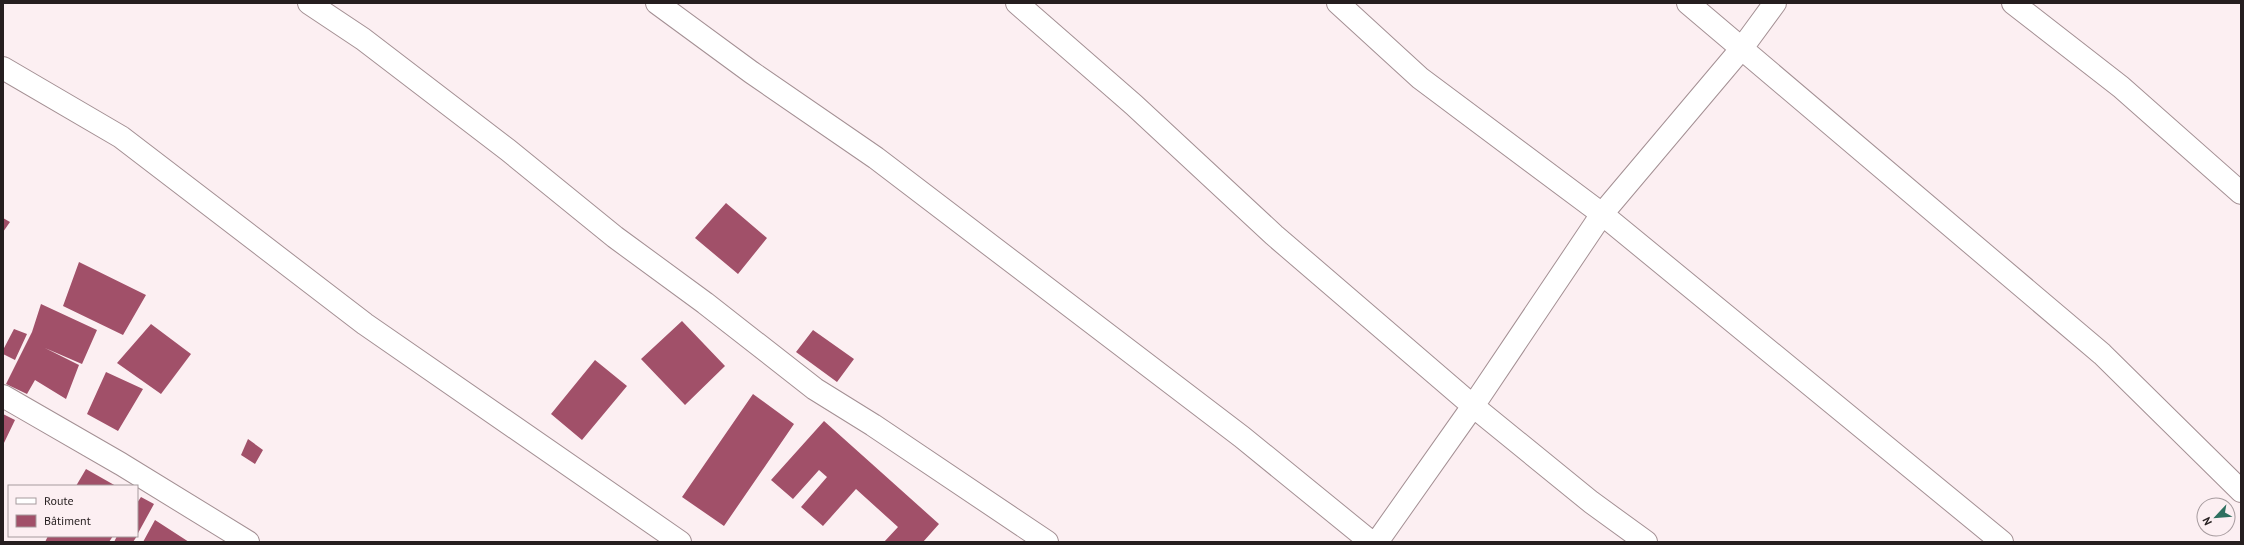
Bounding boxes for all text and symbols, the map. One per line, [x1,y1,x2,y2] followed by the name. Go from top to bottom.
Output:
[8,485,138,537] legend
[44,493,74,508] text: Route
[2196,497,2236,537] north arrow
[44,513,91,528] text: Bâtiment
[2199,515,2215,528] text: N

